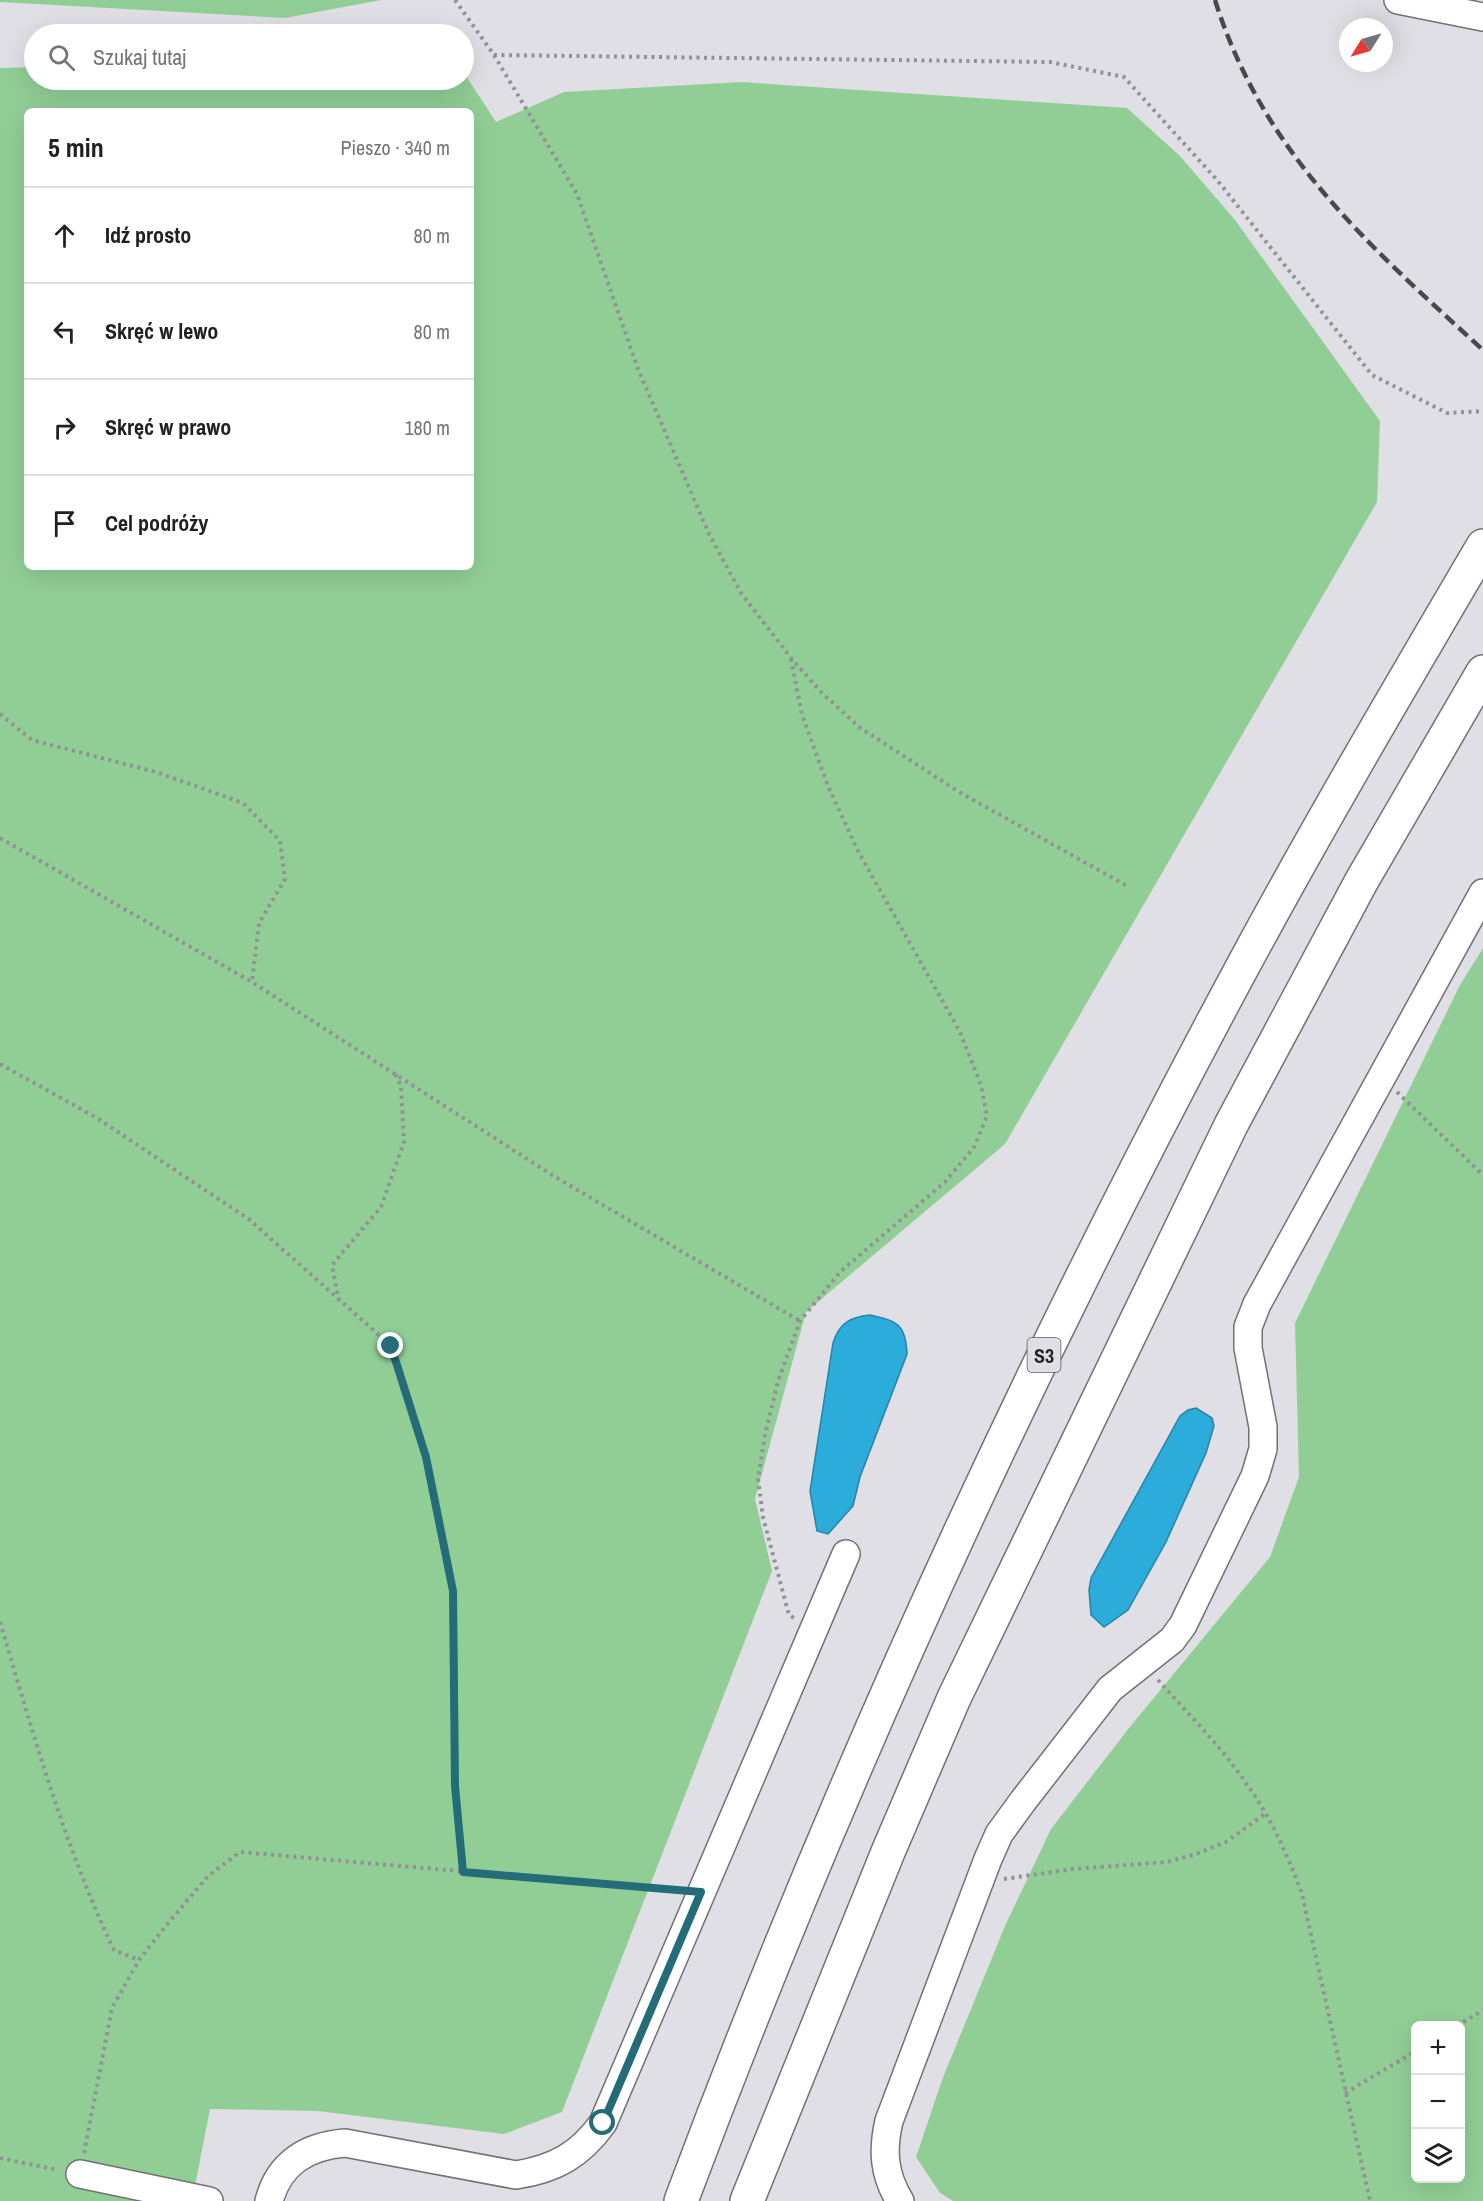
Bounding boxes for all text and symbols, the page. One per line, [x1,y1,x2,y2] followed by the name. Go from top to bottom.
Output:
[1339,18,1393,72] north arrow
[24,24,474,90] search box
[45,41,78,74] icon: search
[93,42,186,72] text: Szukaj tutaj
[48,130,104,165] text: 5 min
[341,134,450,161] text: Pieszo · 340 m
[48,219,81,252] icon: ahead
[105,220,191,250] text: Idź prosto
[414,222,450,249] text: 80 m
[48,315,81,348] icon: left
[105,316,218,346] text: Skręć w lewo
[414,318,450,345] text: 80 m
[48,411,81,444] icon: right
[105,412,231,442] text: Skręć w prawo
[404,414,450,441] text: 180 m
[48,507,81,540] icon: arrive
[105,508,208,538] text: Cel podróży
[377,1332,403,1358] route end
[1028,1338,1060,1372] road number: S3
[1411,2021,1465,2183] map controls
[1411,2021,1465,2075] button: +
[1411,2075,1465,2129] button: −
[589,2109,615,2135] route start
[1411,2129,1465,2183] button: layers

